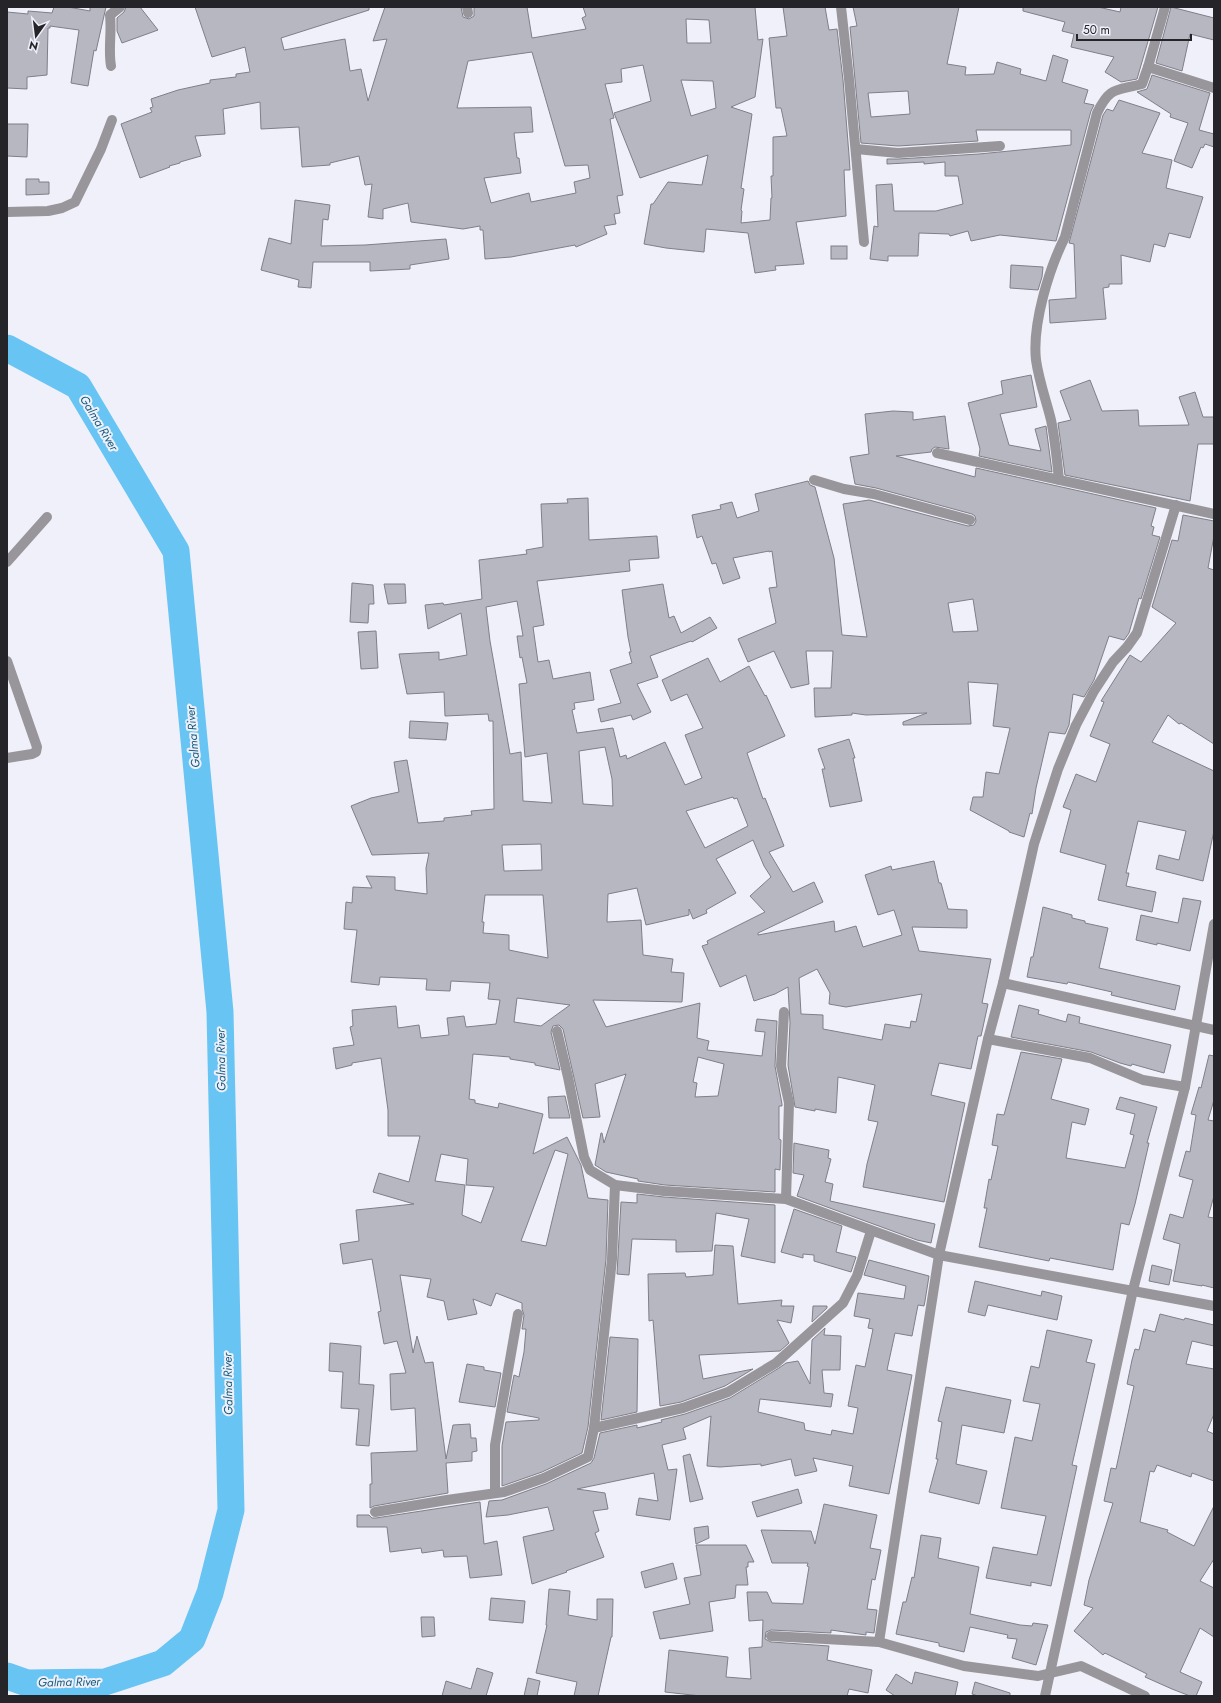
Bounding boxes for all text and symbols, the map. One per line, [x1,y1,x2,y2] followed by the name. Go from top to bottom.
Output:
[16,16,56,56] north arrow
[1077,16,1191,42] scale bar
[1083,21,1110,39] text: 50 m
[27,37,40,55] text: N
[75,392,123,455] water label: Galma River
[181,704,205,769] water label: Galma River
[211,1028,231,1091] water label: Galma River
[218,1352,238,1415] water label: Galma River
[38,1672,101,1692] water label: Galma River

